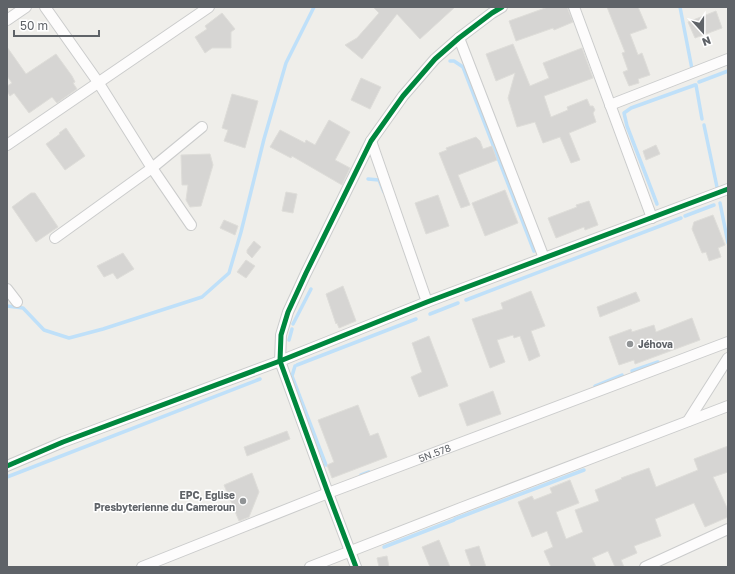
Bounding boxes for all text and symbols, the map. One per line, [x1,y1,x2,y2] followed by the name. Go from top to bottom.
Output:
[14,12,99,38] scale bar
[683,12,723,52] north arrow
[20,18,48,33] text: 50 m
[701,34,713,49] text: N
[638,338,673,350] place label: Jéhova
[625,339,635,349] marker: Jéhova
[417,441,452,464] street label: 5N.578
[94,489,235,513] place label: EPC, Eglise Presbyterienne du Cameroun
[238,496,248,506] marker: EPC, Eglise Presbyterienne du Cameroun

